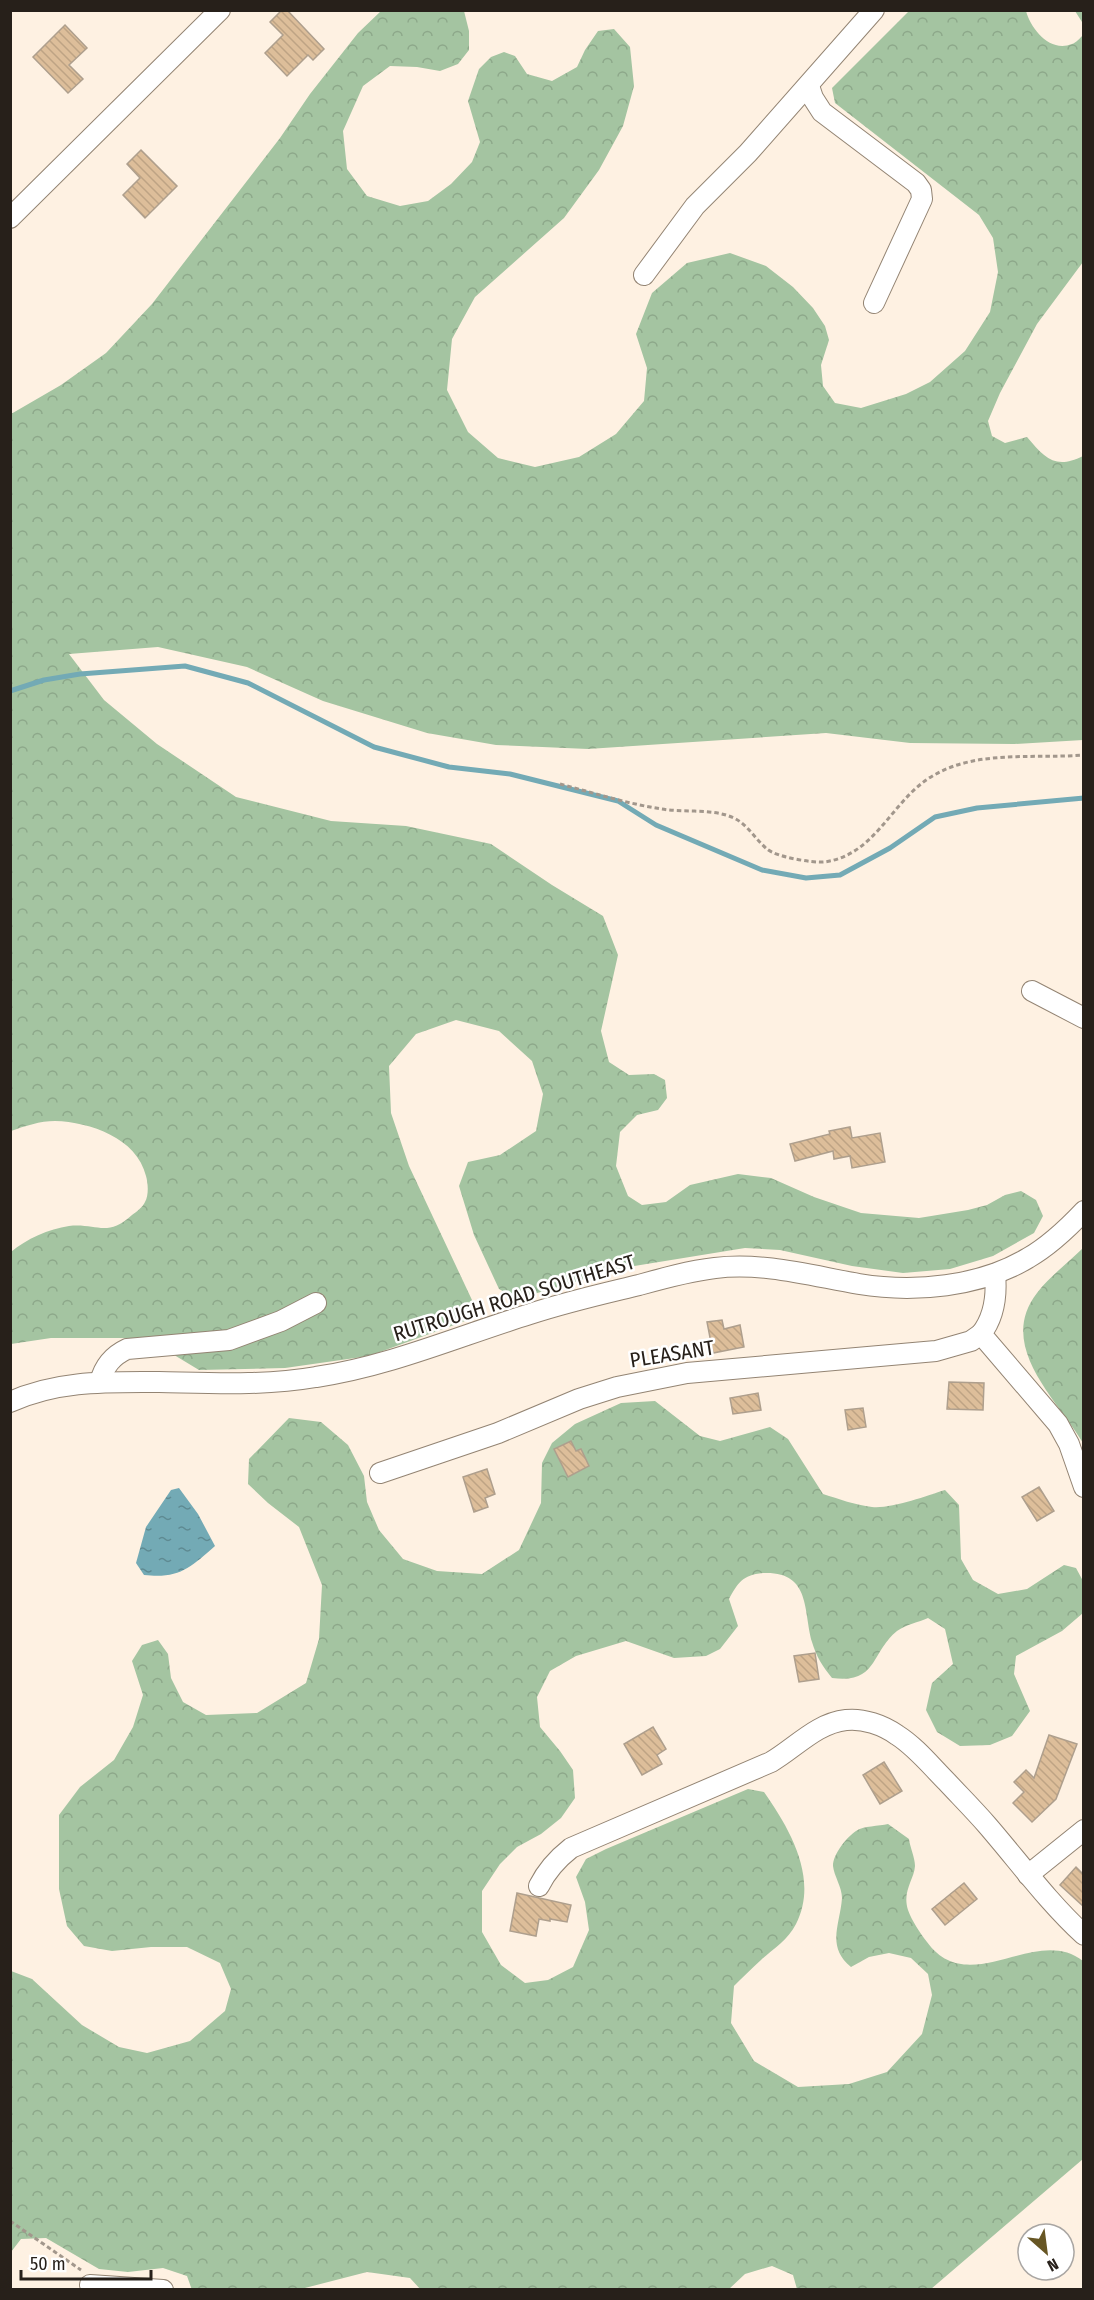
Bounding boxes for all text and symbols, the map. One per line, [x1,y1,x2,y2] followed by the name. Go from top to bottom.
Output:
[390,1249,638,1347] street label: RUTROUGH ROAD SOUTHEAST
[628,1334,716,1373] street label: PLEASANT
[1016,2222,1076,2282] north arrow
[21,2243,152,2281] scale bar
[30,2253,66,2275] text: 50 m
[1044,2254,1062,2275] text: N

